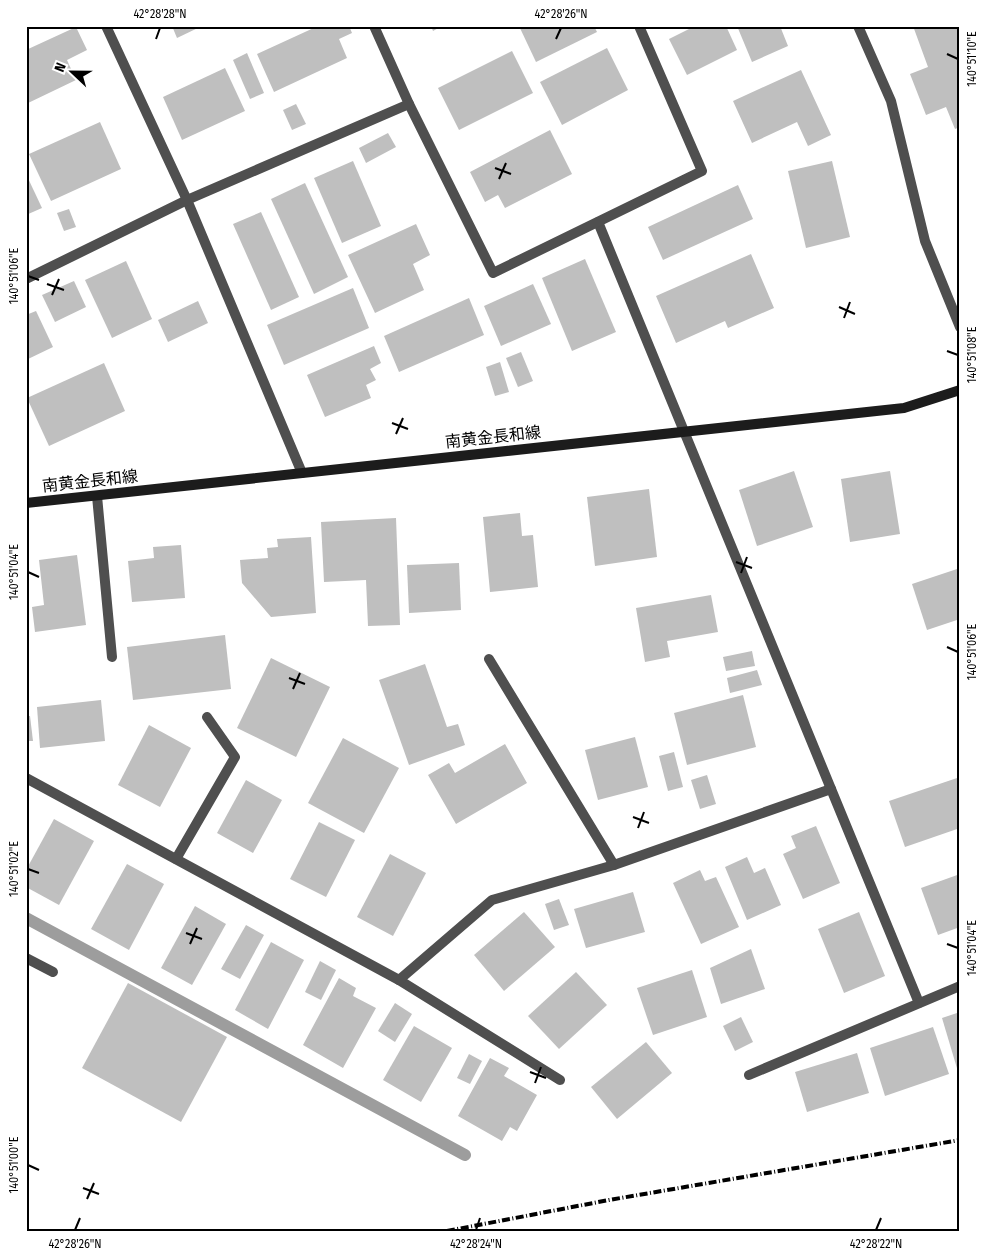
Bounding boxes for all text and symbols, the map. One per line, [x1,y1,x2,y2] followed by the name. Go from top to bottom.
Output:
[133,7,187,21] text: 42°28'28"N
[535,7,587,21] text: 42°28'26"N
[965,31,979,87] text: 140°51'10"E
[48,48,98,98] north arrow
[51,60,70,74] text: N
[7,247,21,304] text: 140°51'06"E
[965,326,979,383] text: 140°51'08"E
[444,423,542,451] street label: 南黄金長和線
[41,467,139,495] street label: 南黄金長和線
[7,544,21,600] text: 140°51'04"E
[965,623,979,680] text: 140°51'06"E
[7,841,21,897] text: 140°51'02"E
[965,920,979,976] text: 140°51'04"E
[7,1136,21,1193] text: 140°51'00"E
[49,1237,101,1251] text: 42°28'26"N
[450,1237,502,1251] text: 42°28'24"N
[850,1237,902,1251] text: 42°28'22"N

